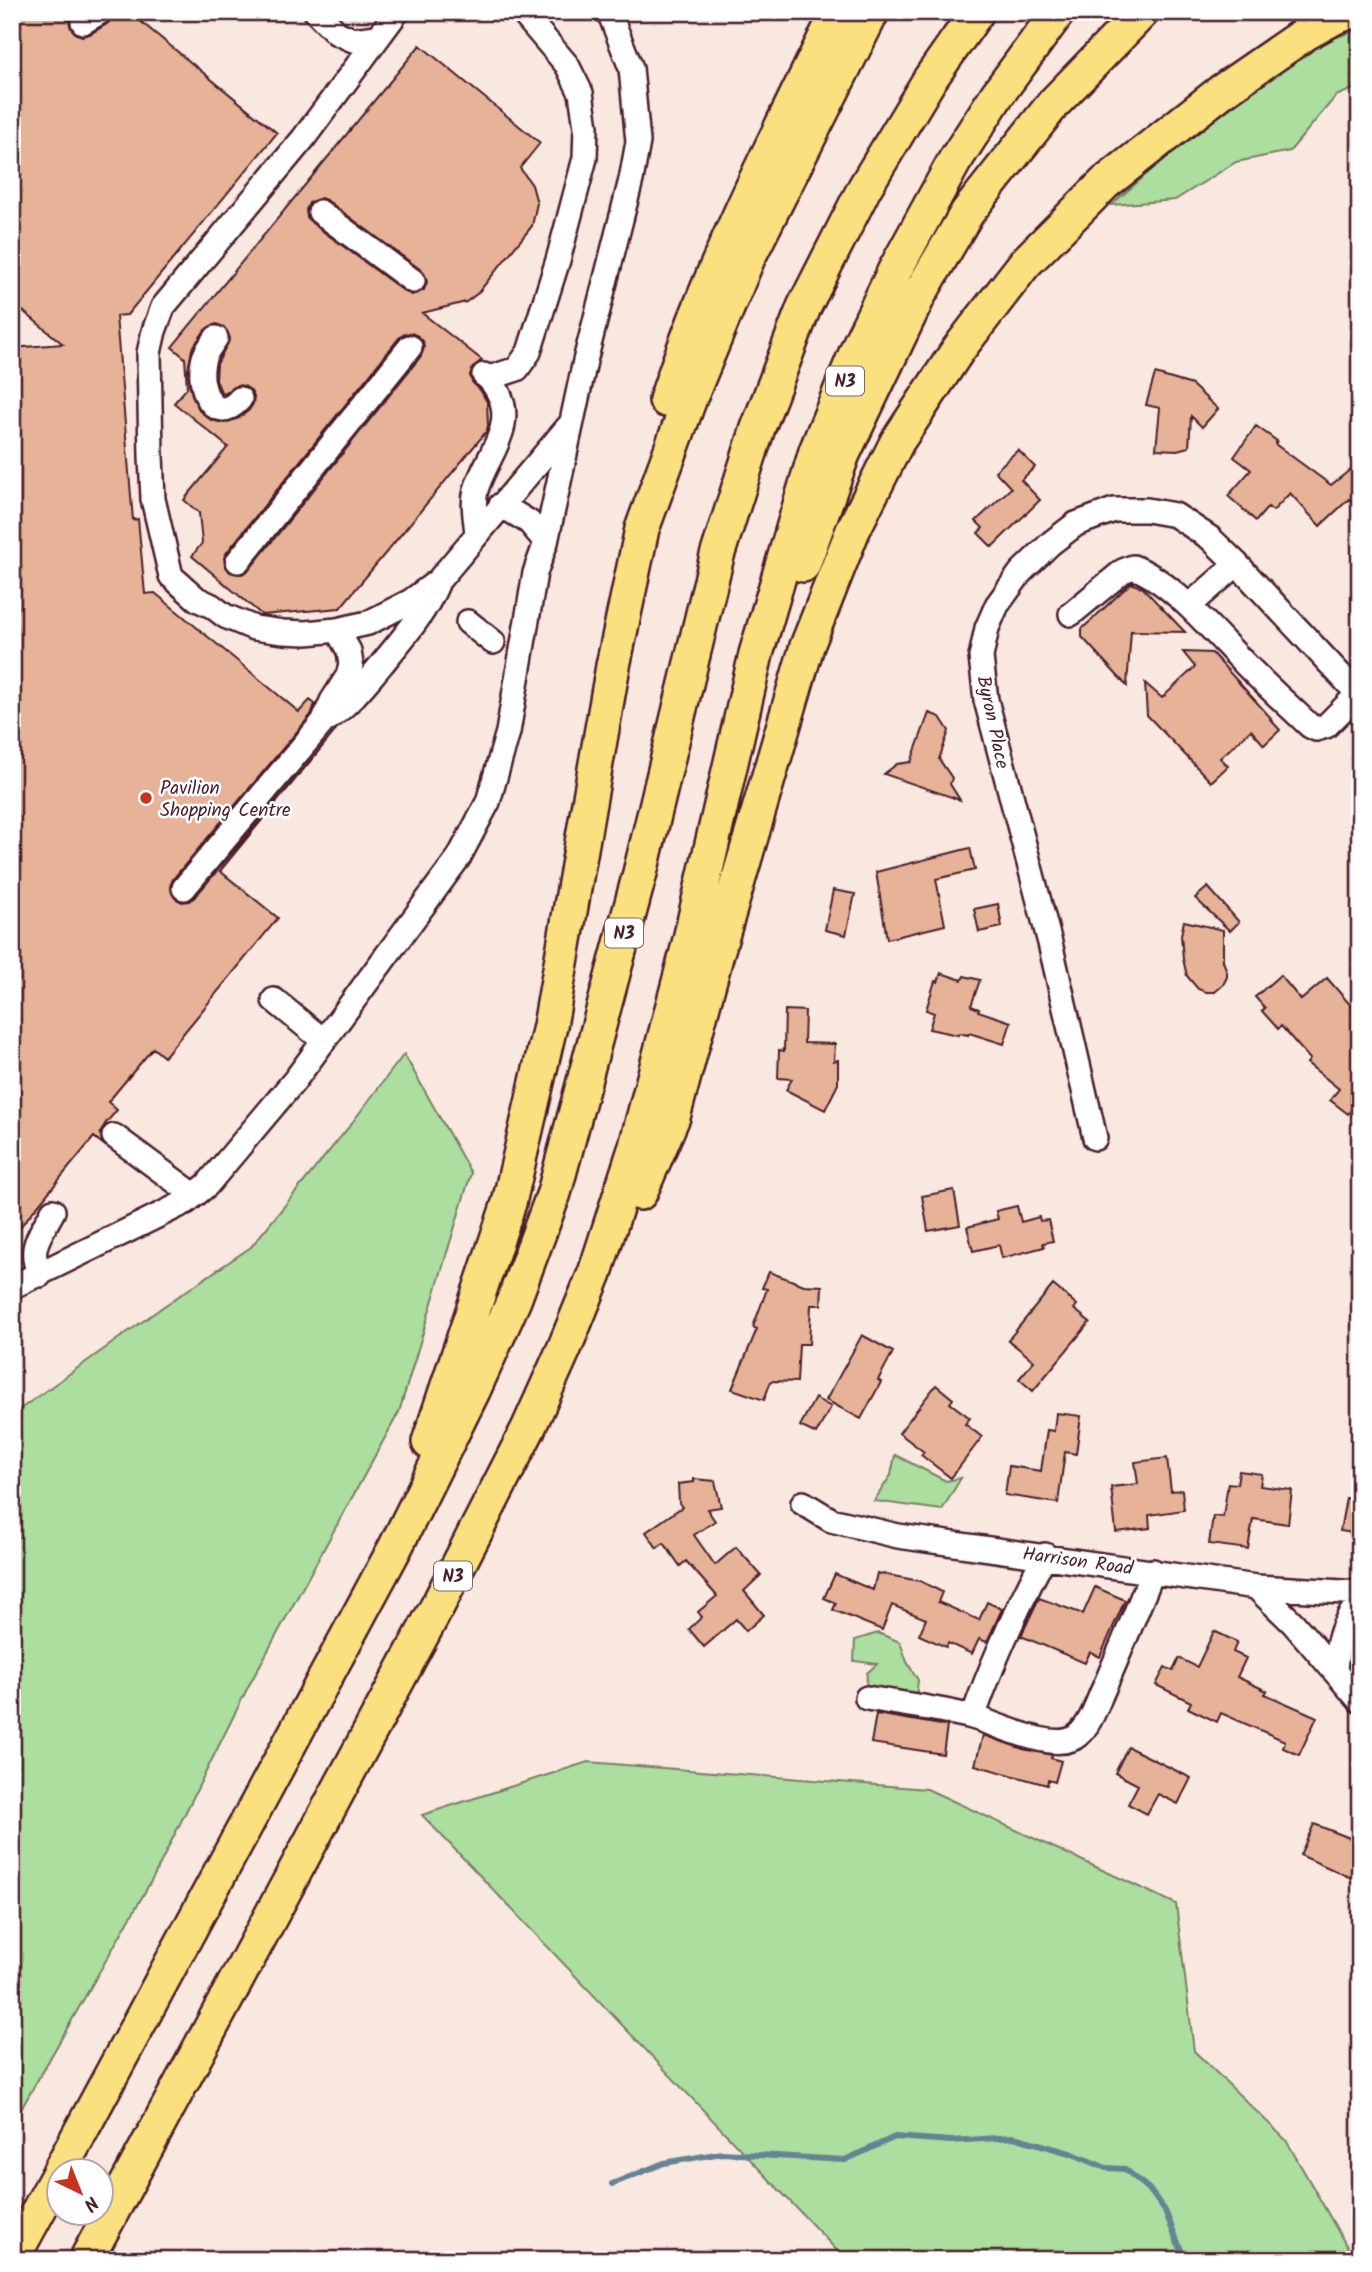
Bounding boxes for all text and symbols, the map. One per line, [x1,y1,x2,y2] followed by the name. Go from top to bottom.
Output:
[826,366,864,396] road number: N3
[968,673,1017,772] street label: Byron Place
[160,774,291,826] place label: Pavilion Shopping Centre
[138,790,154,806] marker: Pavilion Shopping Centre
[605,918,643,948] road number: N3
[1021,1539,1135,1585] street label: Harrison Road
[434,1562,472,1590] road number: N3
[46,2156,116,2226] north arrow
[76,2188,105,2218] text: N

